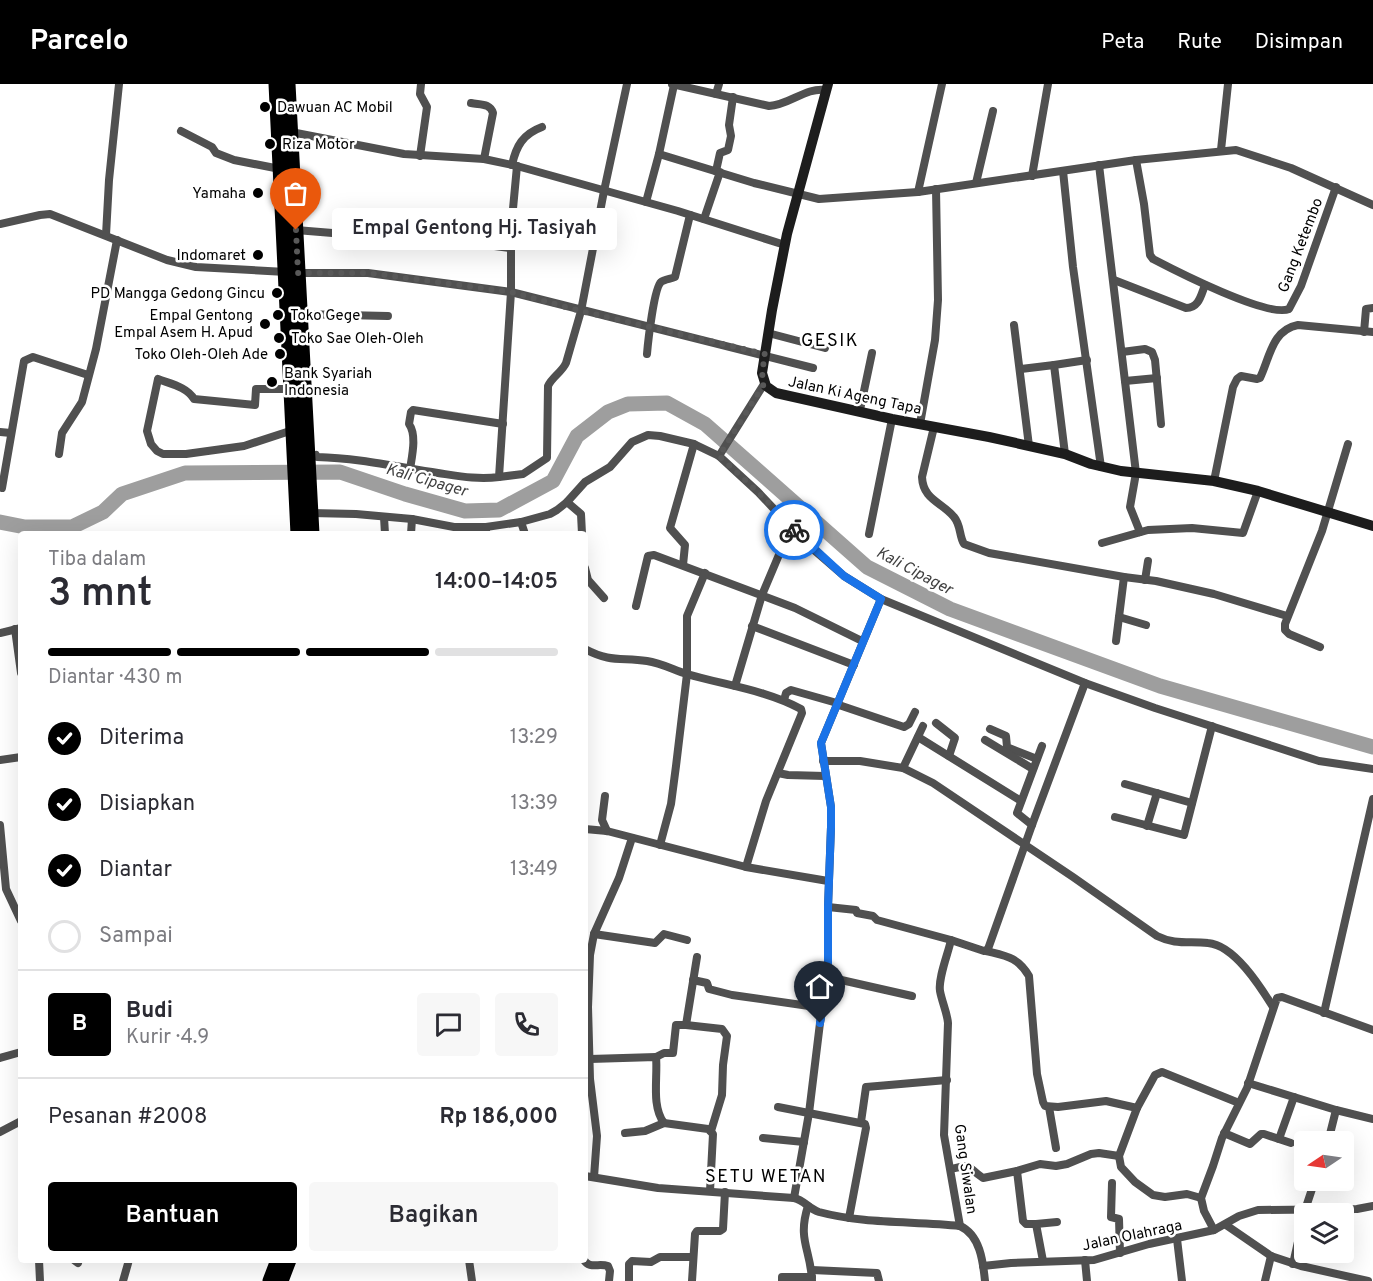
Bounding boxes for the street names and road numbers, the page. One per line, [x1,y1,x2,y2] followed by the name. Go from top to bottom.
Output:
[1275,195,1328,296] street label: Gang Ketembo
[786,373,923,420] street label: Jalan Ki Ageng Tapa
[949,1123,980,1215] street label: Gang Siwalan
[1081,1217,1184,1256] street label: Jalan Olahraga

